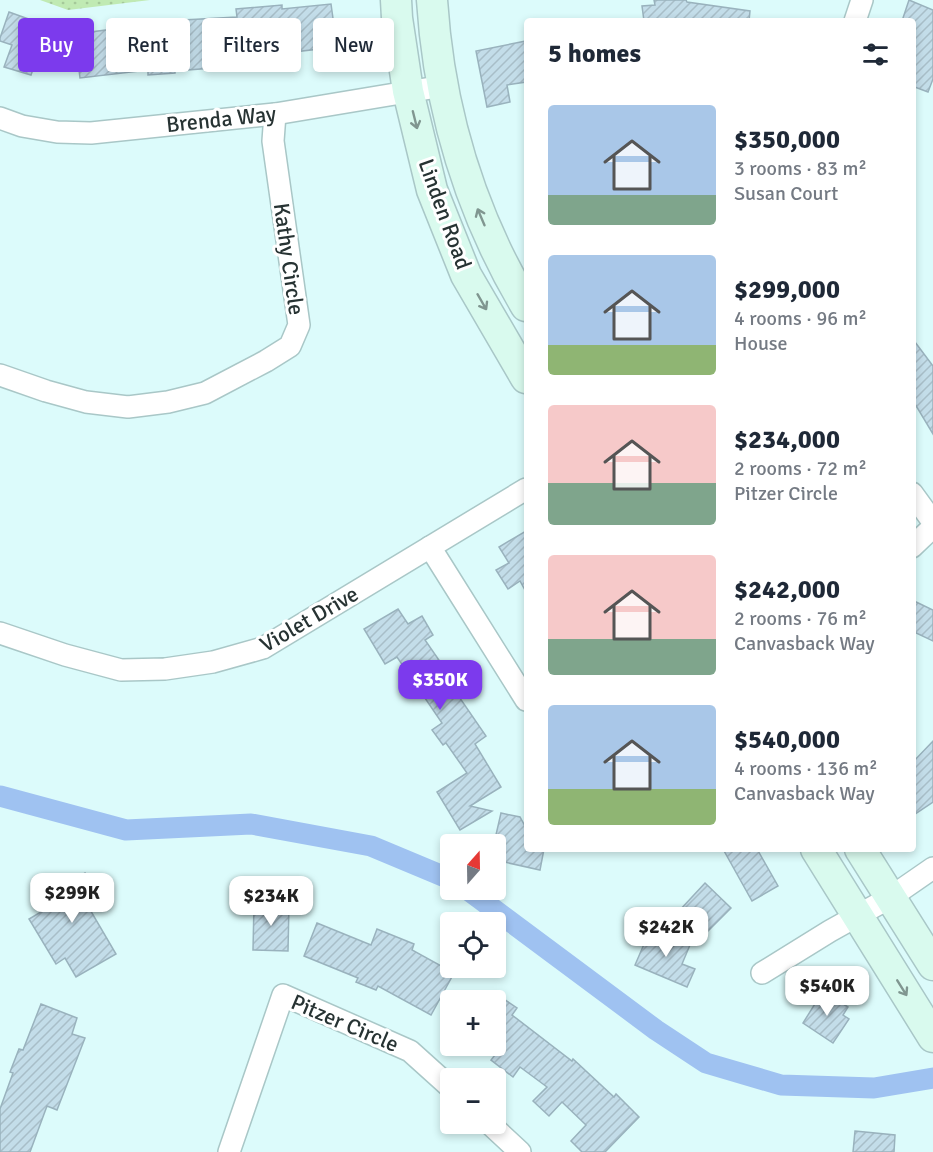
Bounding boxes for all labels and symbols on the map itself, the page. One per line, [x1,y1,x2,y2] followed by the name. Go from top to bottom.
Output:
[165,100,278,138] street label: Brenda Way
[409,110,421,129] one-way arrow
[413,155,477,273] street label: Linden Road
[268,201,310,317] street label: Kathy Circle
[475,208,486,227] one-way arrow
[476,293,488,310] one-way arrow
[255,580,363,658] street label: Violet Drive
[398,660,482,711] pin: $350K
[440,834,506,900] north arrow
[30,873,114,924] pin: $299K
[229,876,313,927] pin: $234K
[624,907,708,958] pin: $242K
[785,966,869,1017] pin: $540K
[897,979,909,996] one-way arrow
[287,988,403,1058] street label: Pitzer Circle

